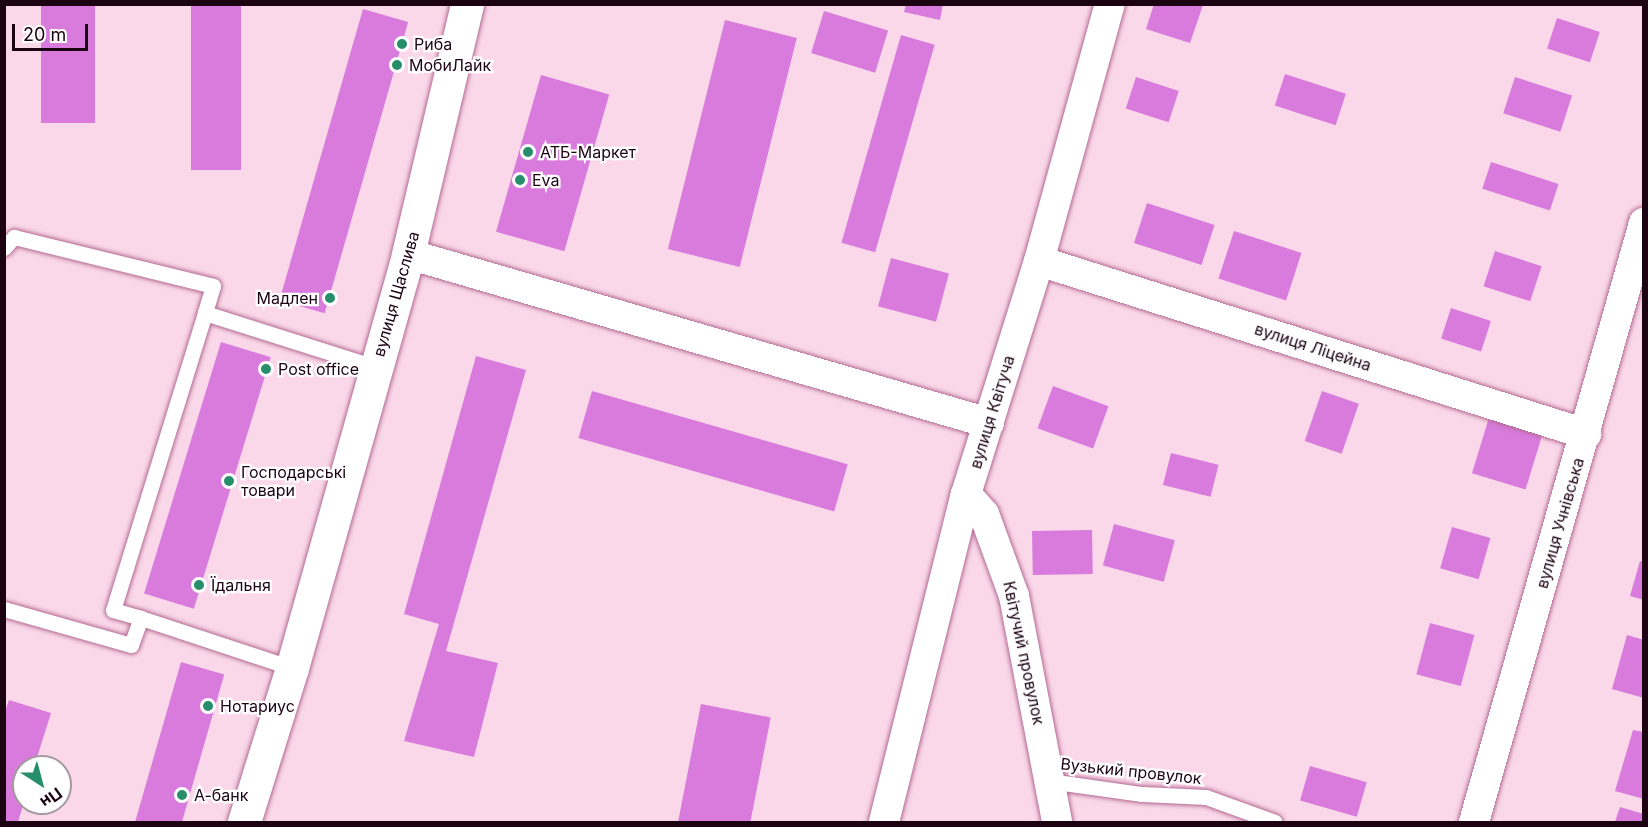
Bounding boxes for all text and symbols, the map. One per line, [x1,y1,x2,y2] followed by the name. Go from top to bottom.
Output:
[15,12,92,50] scale bar
[23,24,66,45] text: 20 m
[414,34,452,54] place label: Риба
[395,37,409,51] marker: Риба
[409,55,491,75] place label: МобиЛайк
[390,58,404,72] marker: МобиЛайк
[540,142,636,162] place label: АТБ-Маркет
[521,145,535,159] marker: АТБ-Маркет
[532,170,560,190] place label: Eva
[513,173,527,187] marker: Eva
[369,229,423,359] street label: вулиця Щаслива
[257,288,318,308] place label: Мадлен
[323,291,337,305] marker: Мадлен
[1252,319,1374,375] street label: вулиця Ліцейна
[966,353,1018,471] street label: вулиця Квітуча
[278,359,359,379] place label: Post office
[259,362,273,376] marker: Post office
[1532,455,1588,591] street label: вулиця Учнівська
[241,462,346,500] place label: Господарські товари
[222,474,236,488] marker: Господарські товари
[211,575,271,595] place label: Їдальня
[192,578,206,592] marker: Їдальня
[999,579,1049,727] street label: Квітучий провулок
[220,696,295,716] place label: Нотариус
[201,699,215,713] marker: Нотариус
[1060,754,1202,788] street label: Вузький провулок
[12,755,72,815] north arrow
[37,783,66,812] text: Пн
[194,785,248,805] place label: А-банк
[175,788,189,802] marker: А-банк

